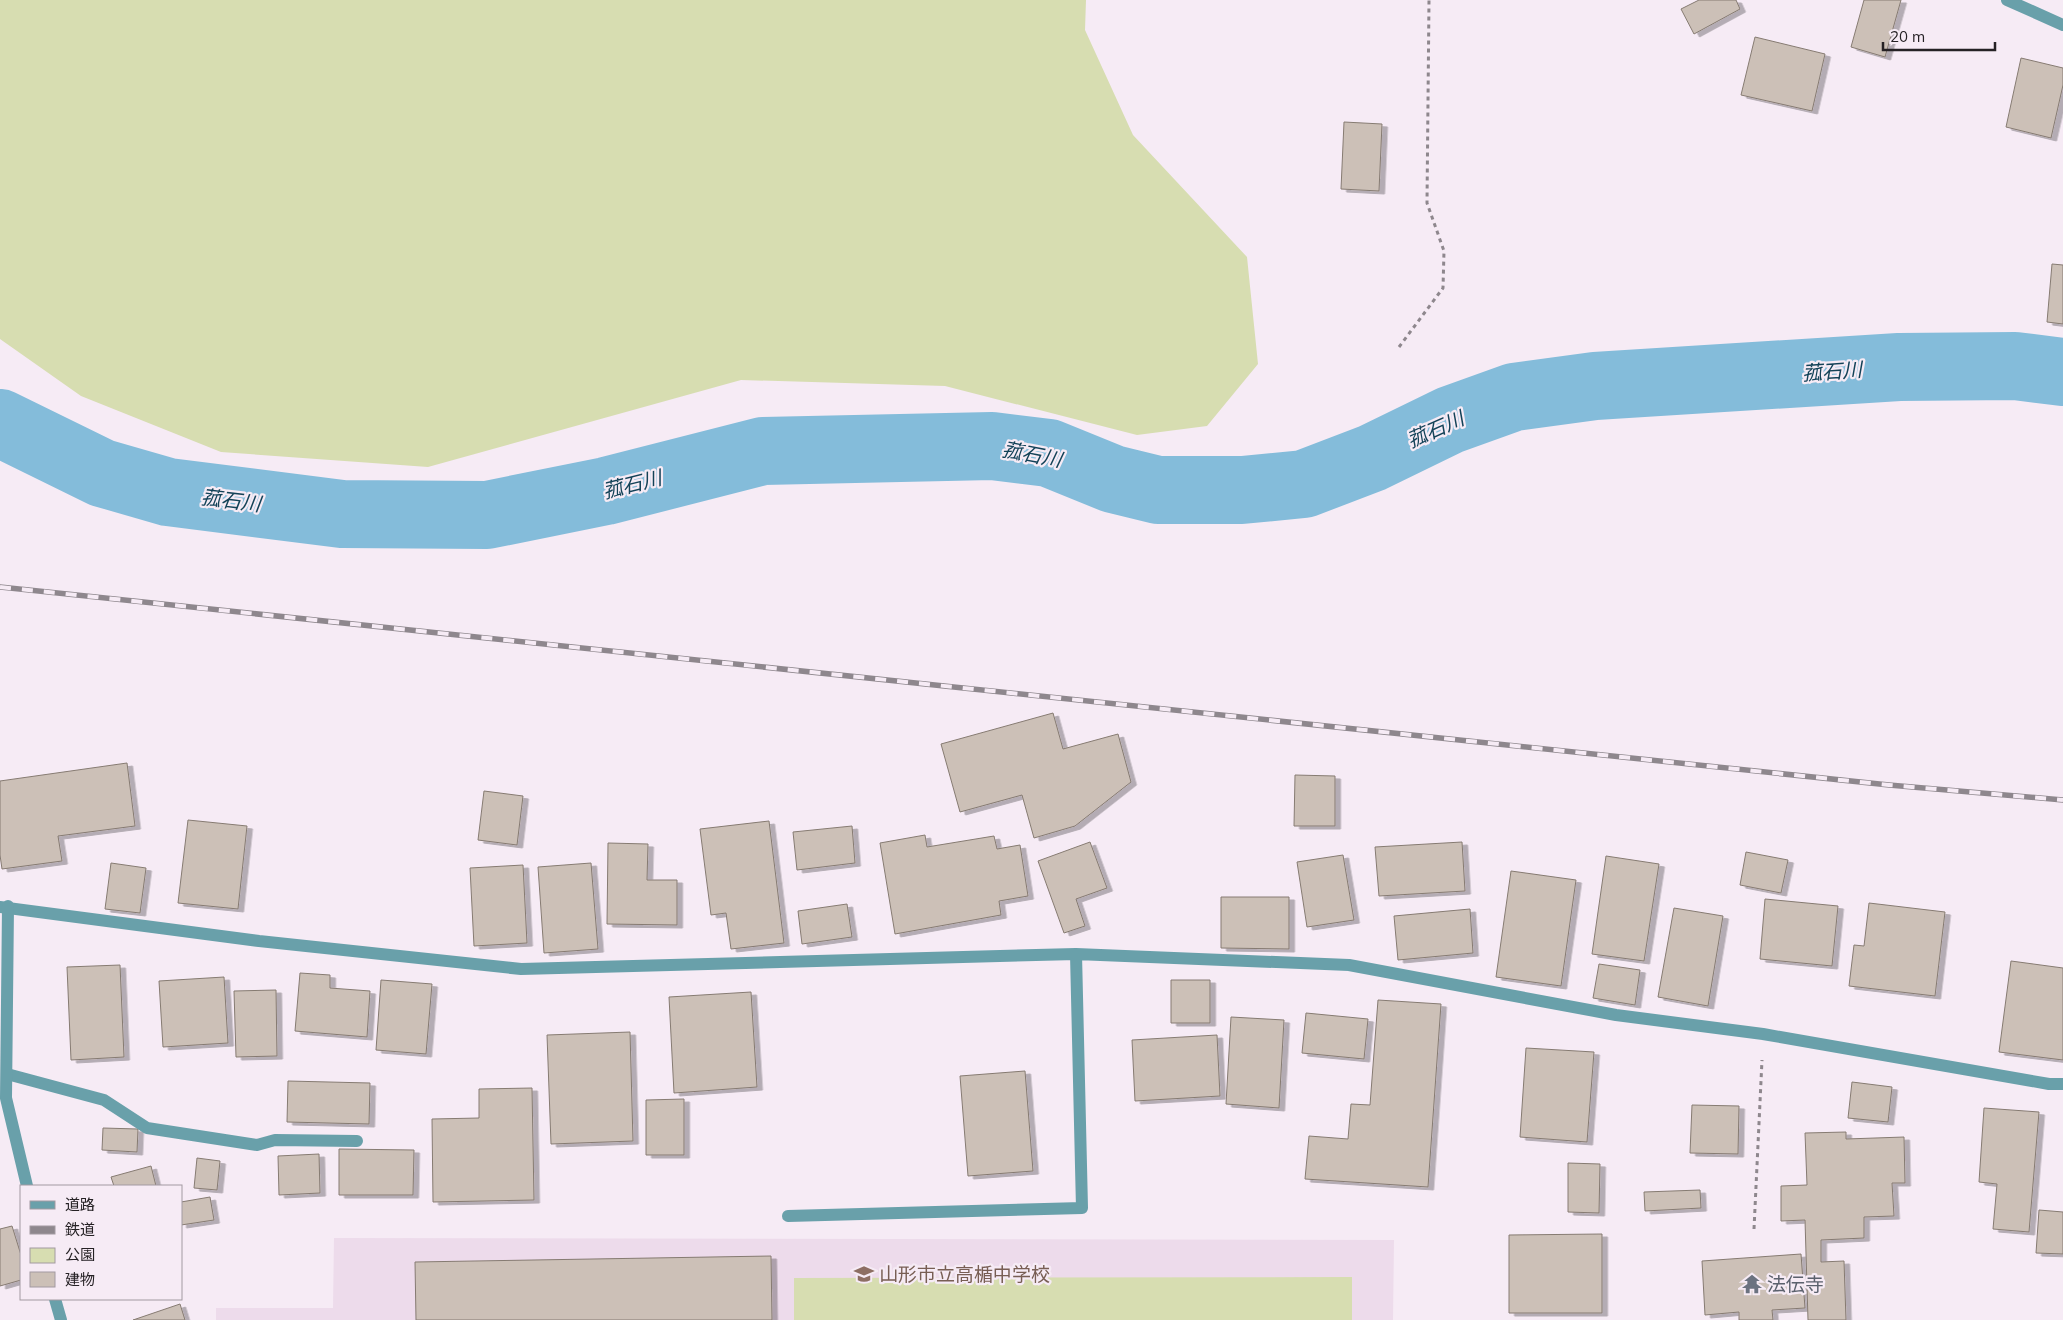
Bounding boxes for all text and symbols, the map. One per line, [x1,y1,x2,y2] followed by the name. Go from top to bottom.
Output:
[1883,20,1996,52] scale bar
[1890,27,1925,46] text: 20 m
[1801,356,1865,386] water label: 菰石川
[1403,405,1469,453] water label: 菰石川
[1000,436,1066,472] water label: 菰石川
[600,464,666,503] water label: 菰石川
[200,484,264,516] water label: 菰石川
[20,1185,182,1300] legend
[65,1195,95,1214] text: 道路
[65,1220,95,1239] text: 鉄道
[65,1245,95,1264] text: 公園
[879,1262,1050,1286] place label: 山形市立高楯中学校
[853,1263,875,1285] school or university icon: 山形市立高楯中学校
[65,1270,95,1289] text: 建物
[1767,1272,1824,1296] place label: 法伝寺
[1741,1273,1763,1295] temple icon: 法伝寺

